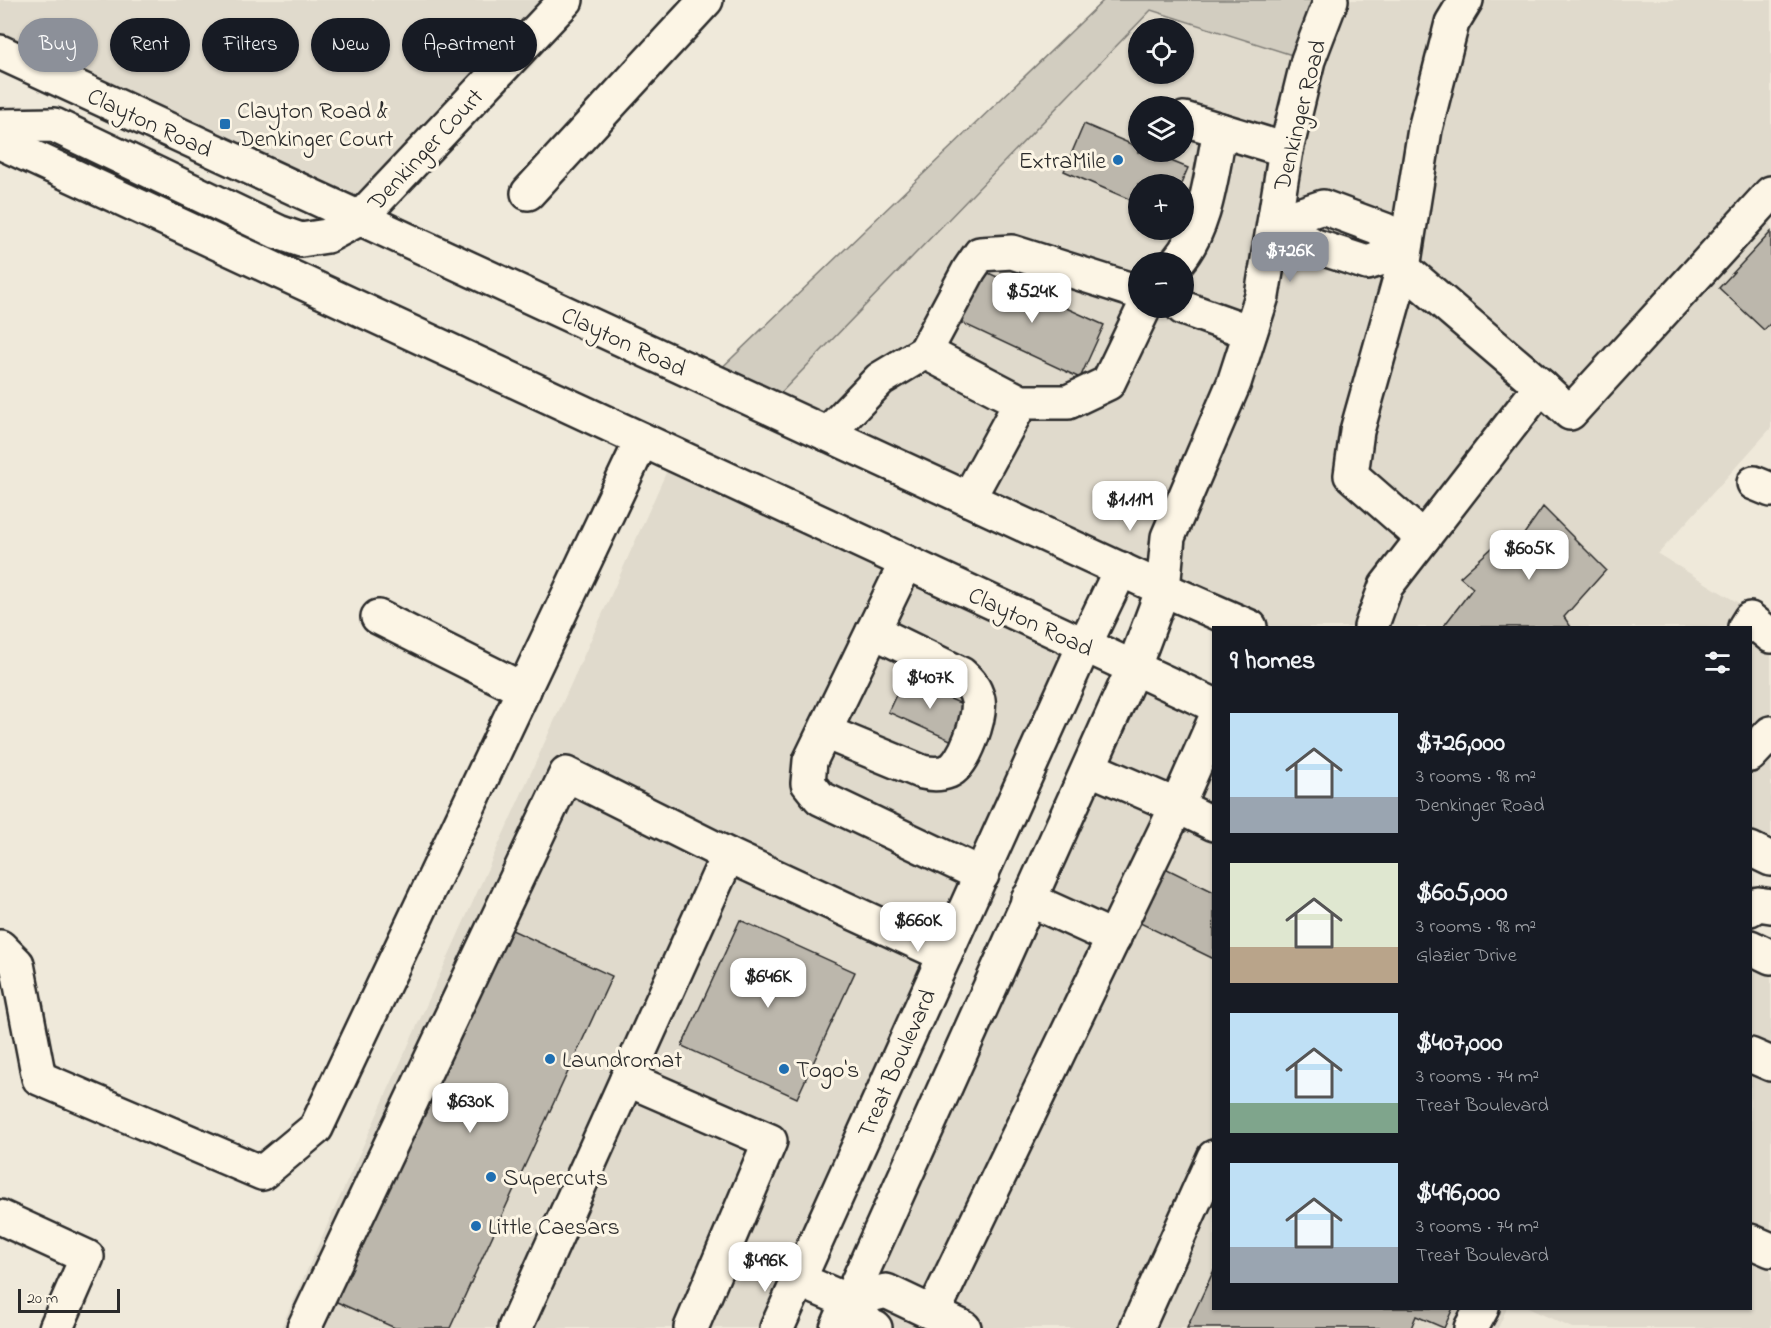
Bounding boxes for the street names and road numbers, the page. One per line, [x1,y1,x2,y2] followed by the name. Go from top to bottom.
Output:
[1266,36,1337,196] street label: Denkinger Road
[80,80,218,170] street label: Clayton Road
[360,81,493,221] street label: Denkinger Court
[554,299,692,389] street label: Clayton Road
[961,579,1099,669] street label: Clayton Road
[850,984,947,1144] street label: Treat Boulevard

